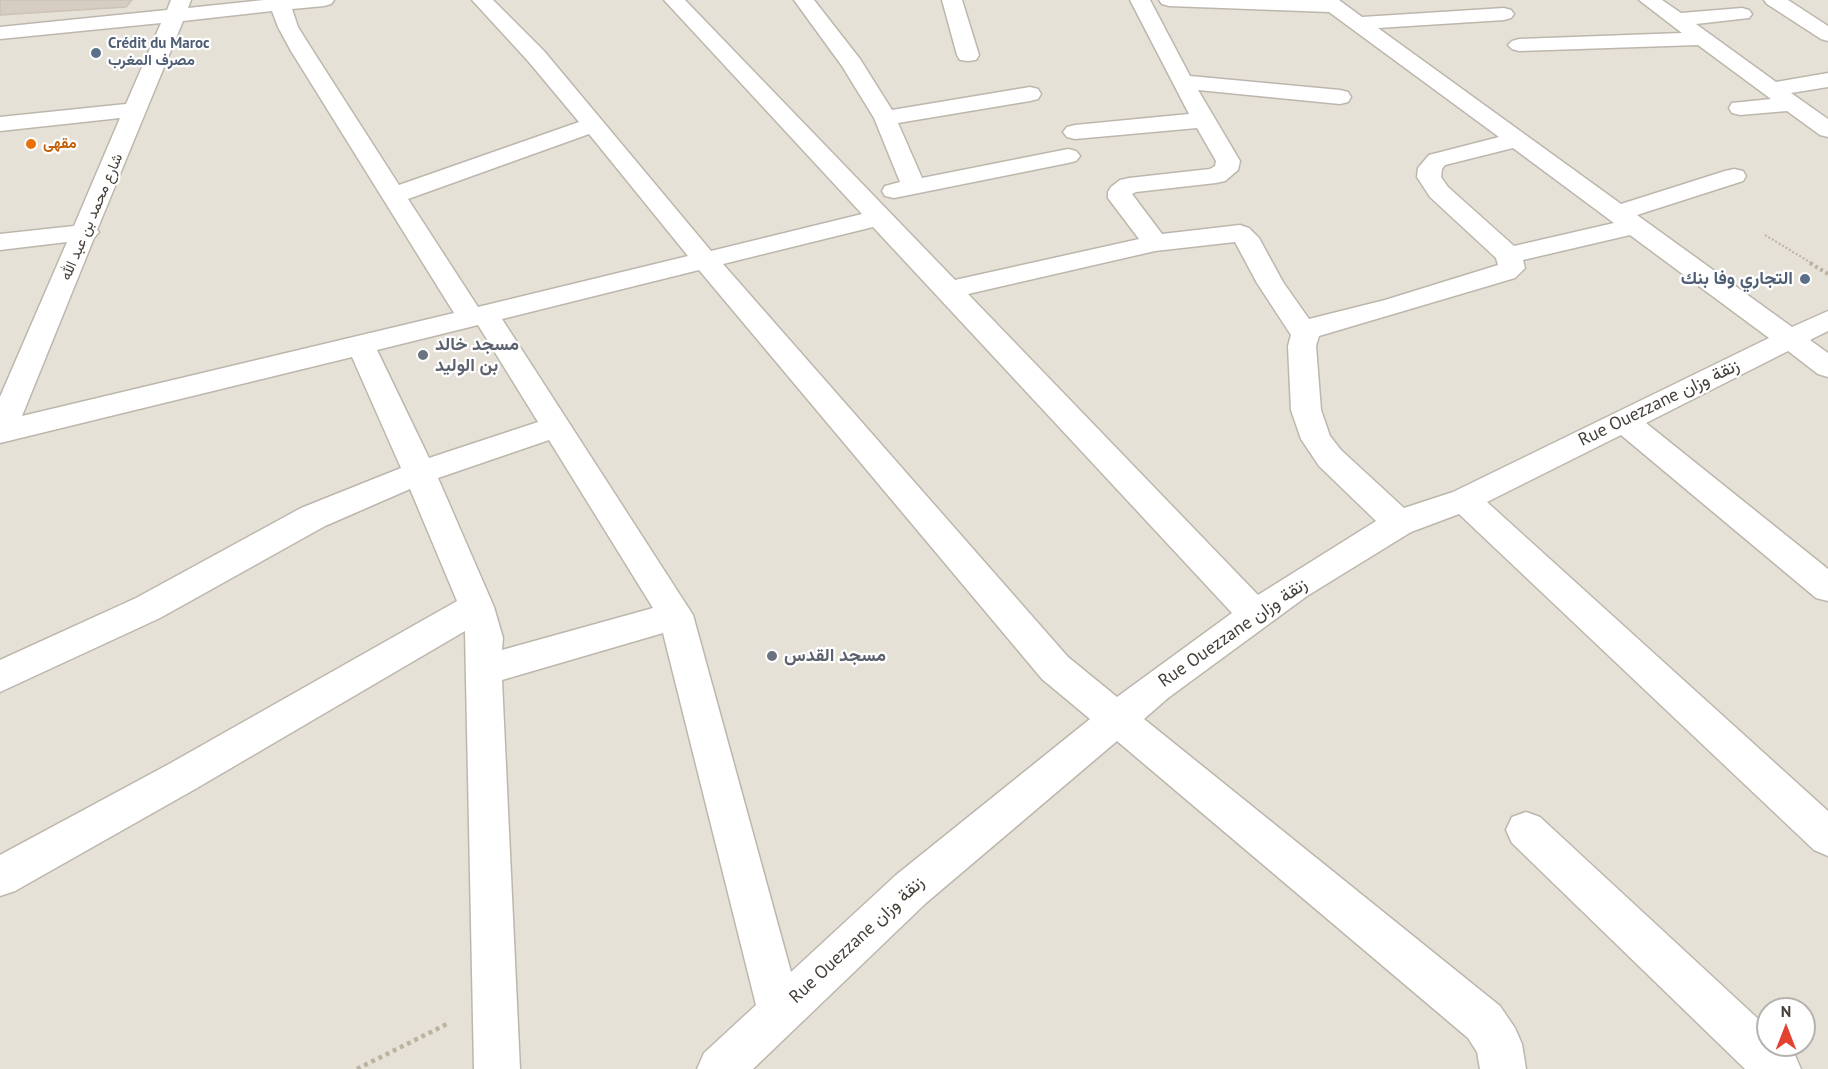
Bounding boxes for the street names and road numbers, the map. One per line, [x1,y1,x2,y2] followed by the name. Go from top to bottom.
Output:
[57,151,127,283] street label: شارع محمد بن عبد الله
[1575,355,1743,451] street label: Rue Ouezzane زنقة وزان
[1155,574,1311,692] street label: Rue Ouezzane زنقة وزان
[785,872,929,1008] street label: Rue Ouezzane زنقة وزان

